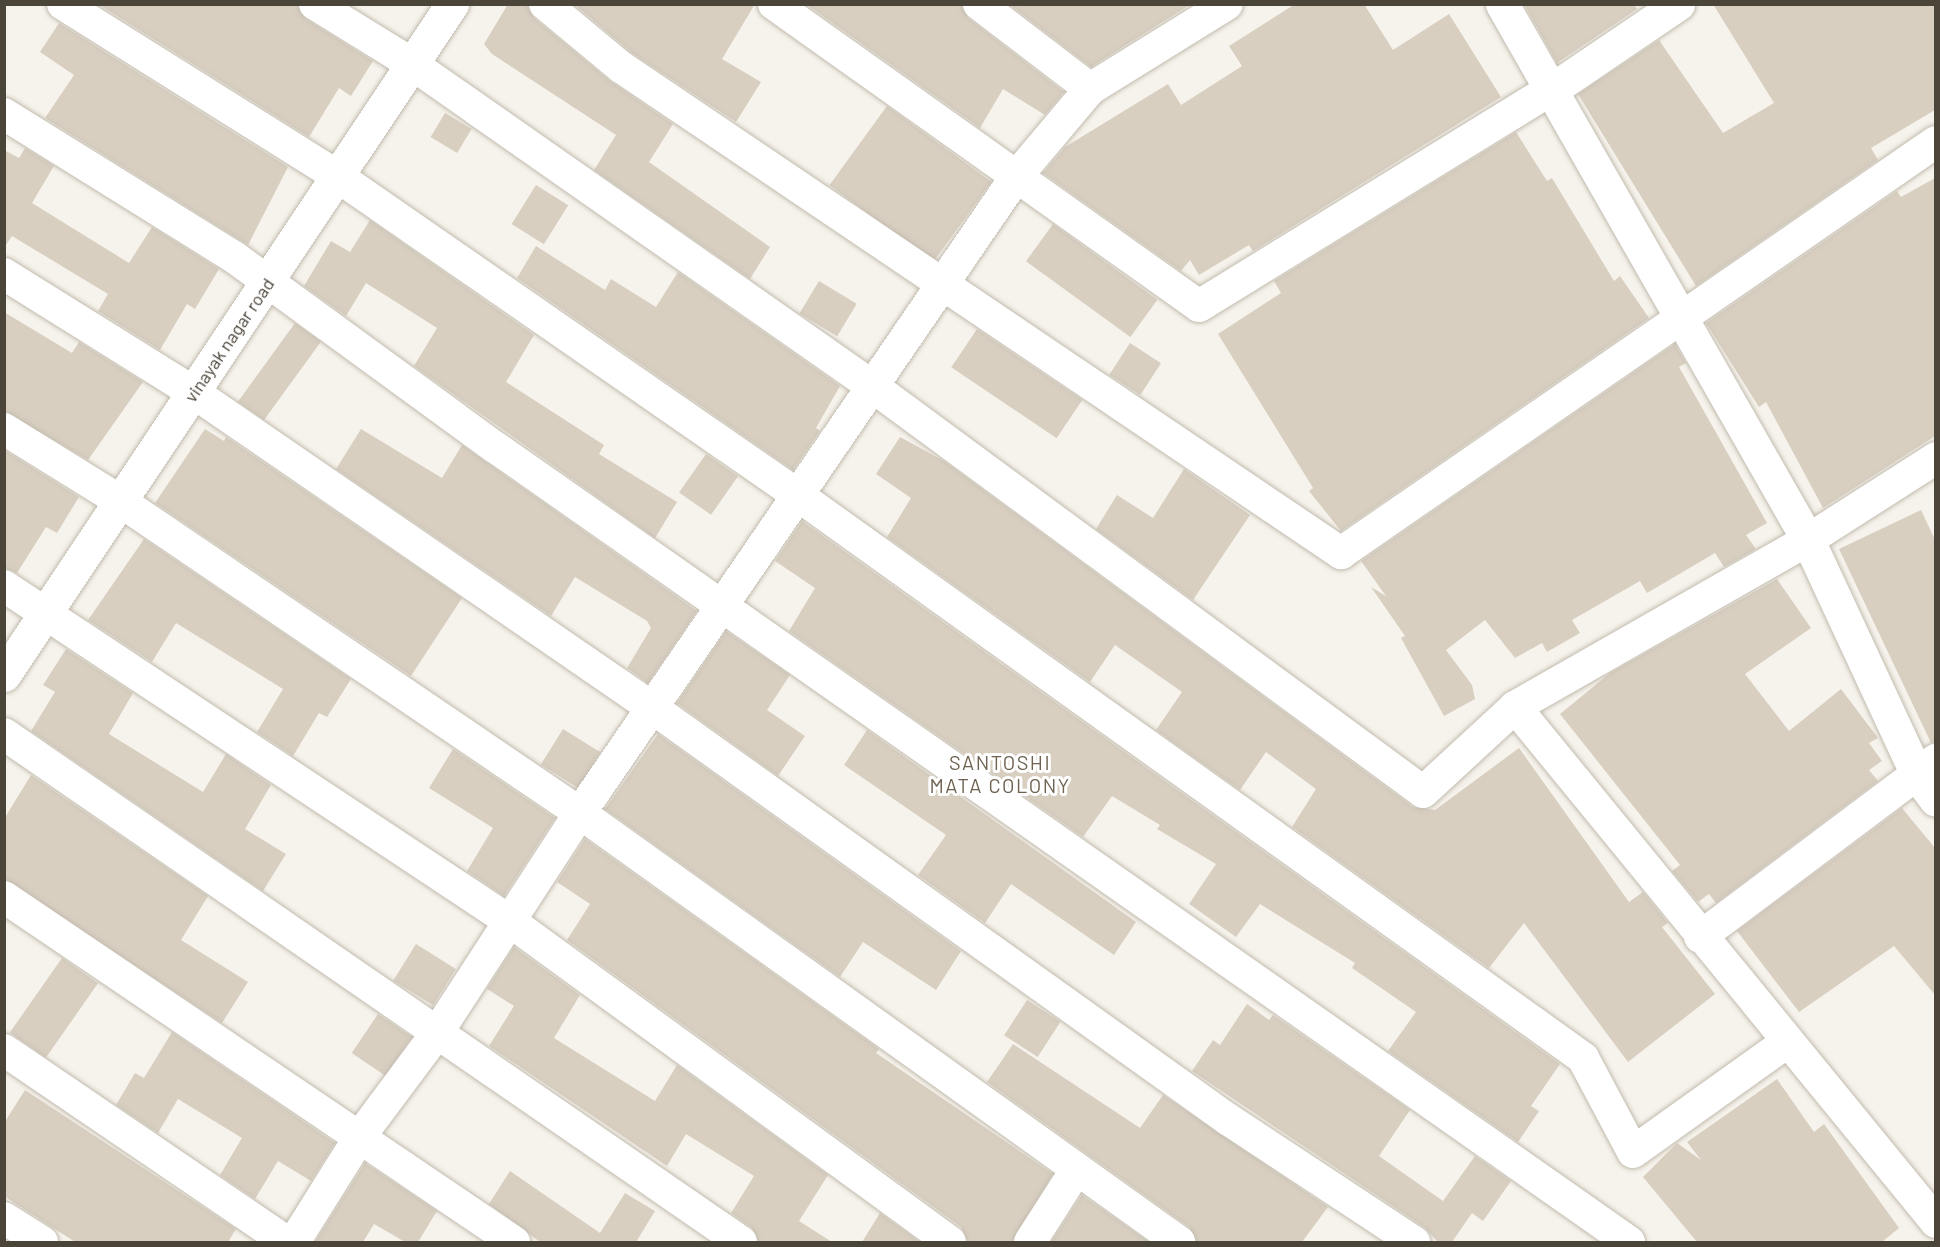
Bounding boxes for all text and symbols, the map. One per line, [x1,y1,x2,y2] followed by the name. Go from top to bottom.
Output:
[179,274,279,406] street label: vinayak nagar road
[929,751,1071,798] district label: SANTOSHI MATA COLONY

